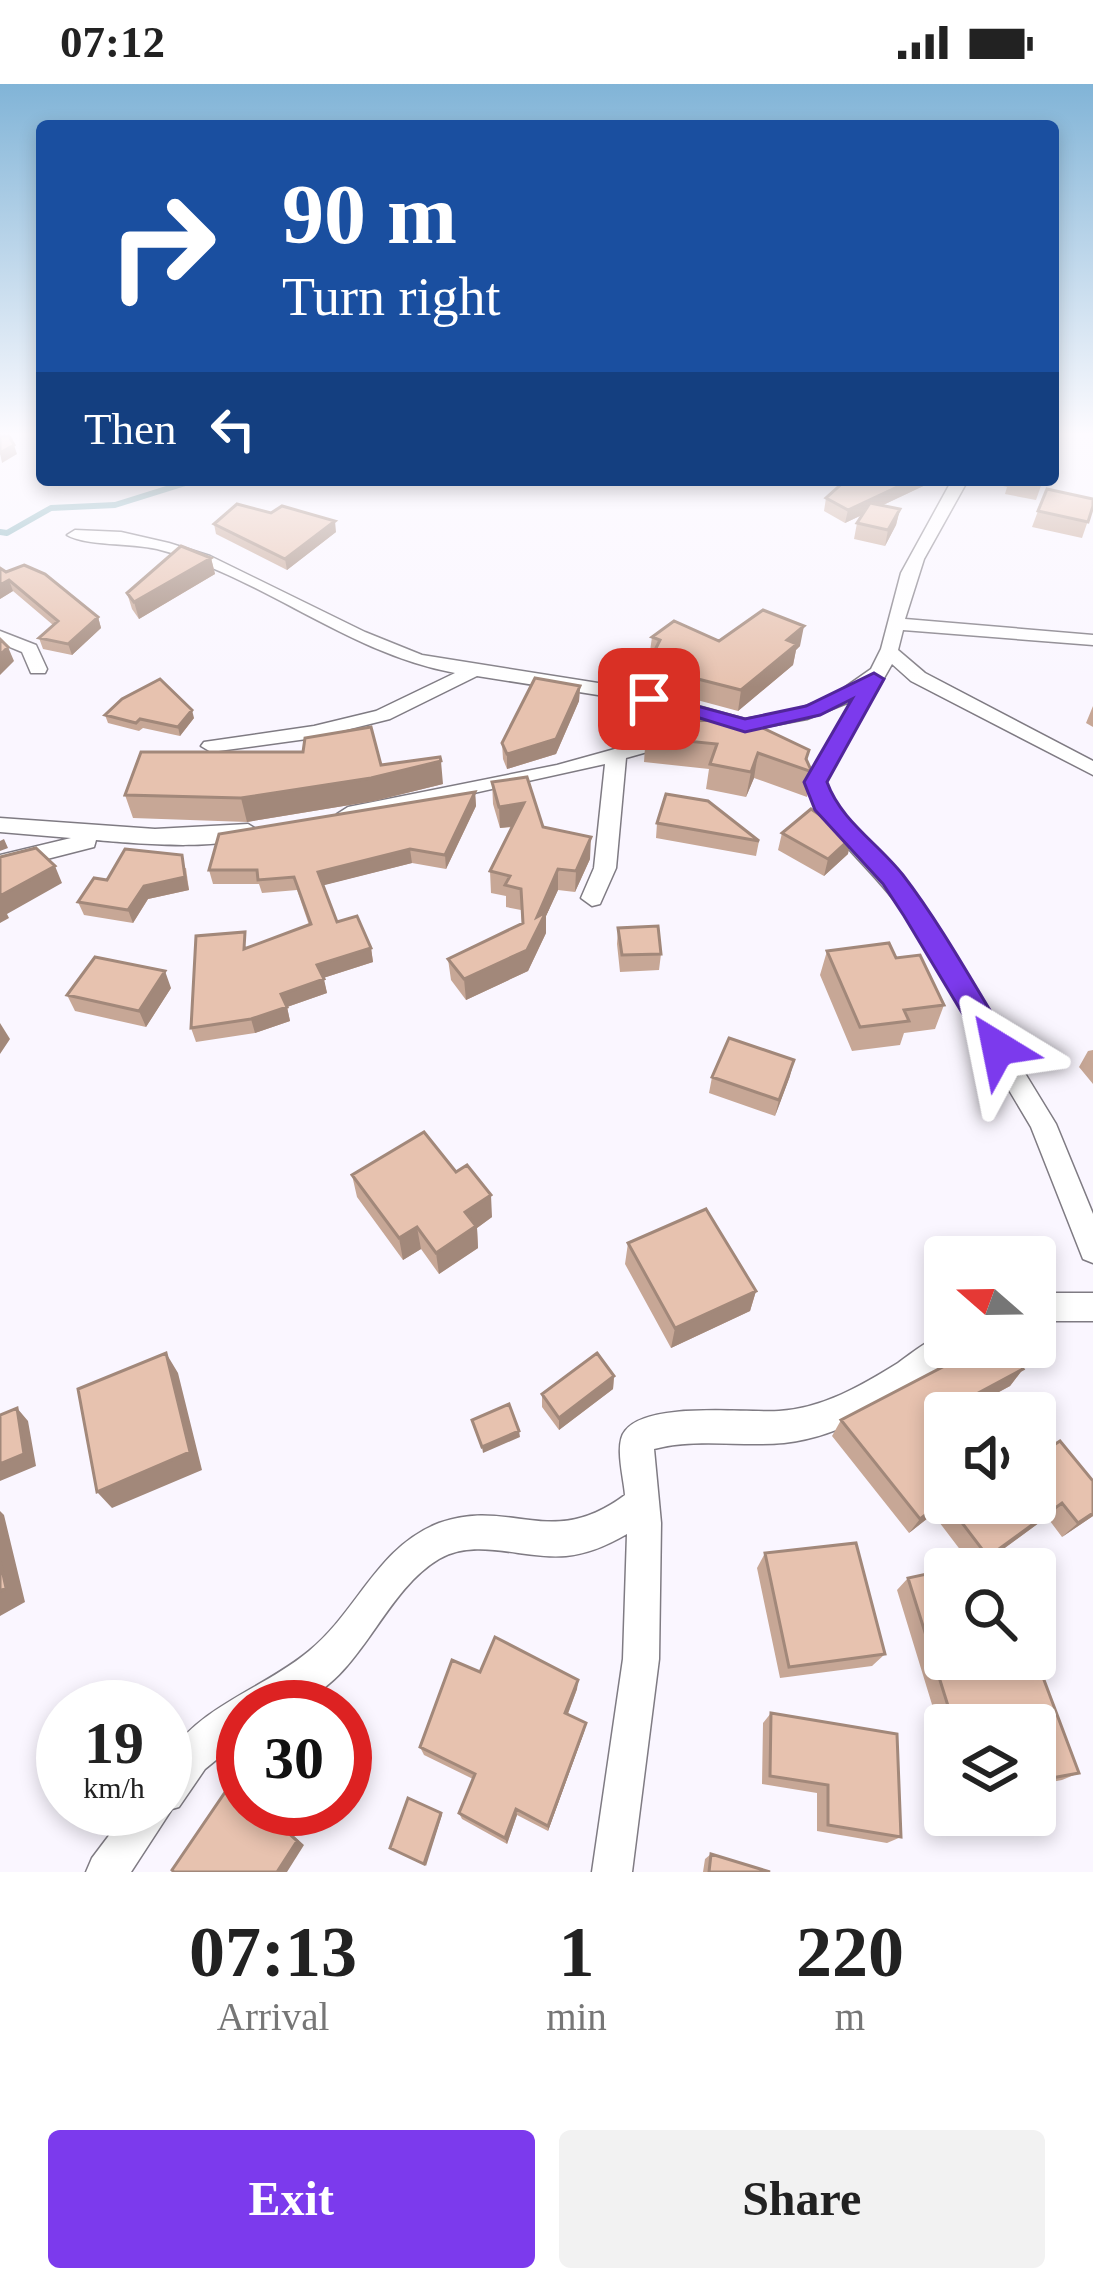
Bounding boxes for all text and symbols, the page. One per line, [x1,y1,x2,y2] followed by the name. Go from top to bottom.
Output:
[60,17,165,67] text: 07:12
[84,168,240,324] icon: right
[282,168,457,261] text: 90 m
[282,267,501,327] text: Turn right
[200,396,266,462] icon: left
[84,404,176,454] text: Then
[598,648,700,750] pin
[616,666,682,732] icon: arrive
[935,985,1061,1111] position arrow
[924,1236,1056,1368] north arrow
[924,1236,1056,1836] map controls
[924,1392,1056,1524] button: sound
[924,1548,1056,1680] button: search
[216,1680,372,1836] speed limit sign: 30
[924,1704,1056,1836] button: layers
[84,1710,144,1776] text: 19
[83,1771,145,1804] text: km/h
[189,1912,357,1992] text: 07:13
[558,1912,594,1992] text: 1
[796,1912,904,1992] text: 220
[217,1995,329,2038] text: Arrival
[546,1995,607,2038] text: min
[835,1995,865,2038] text: m
[48,2130,535,2268] button: Exit
[559,2130,1045,2268] button: Share

